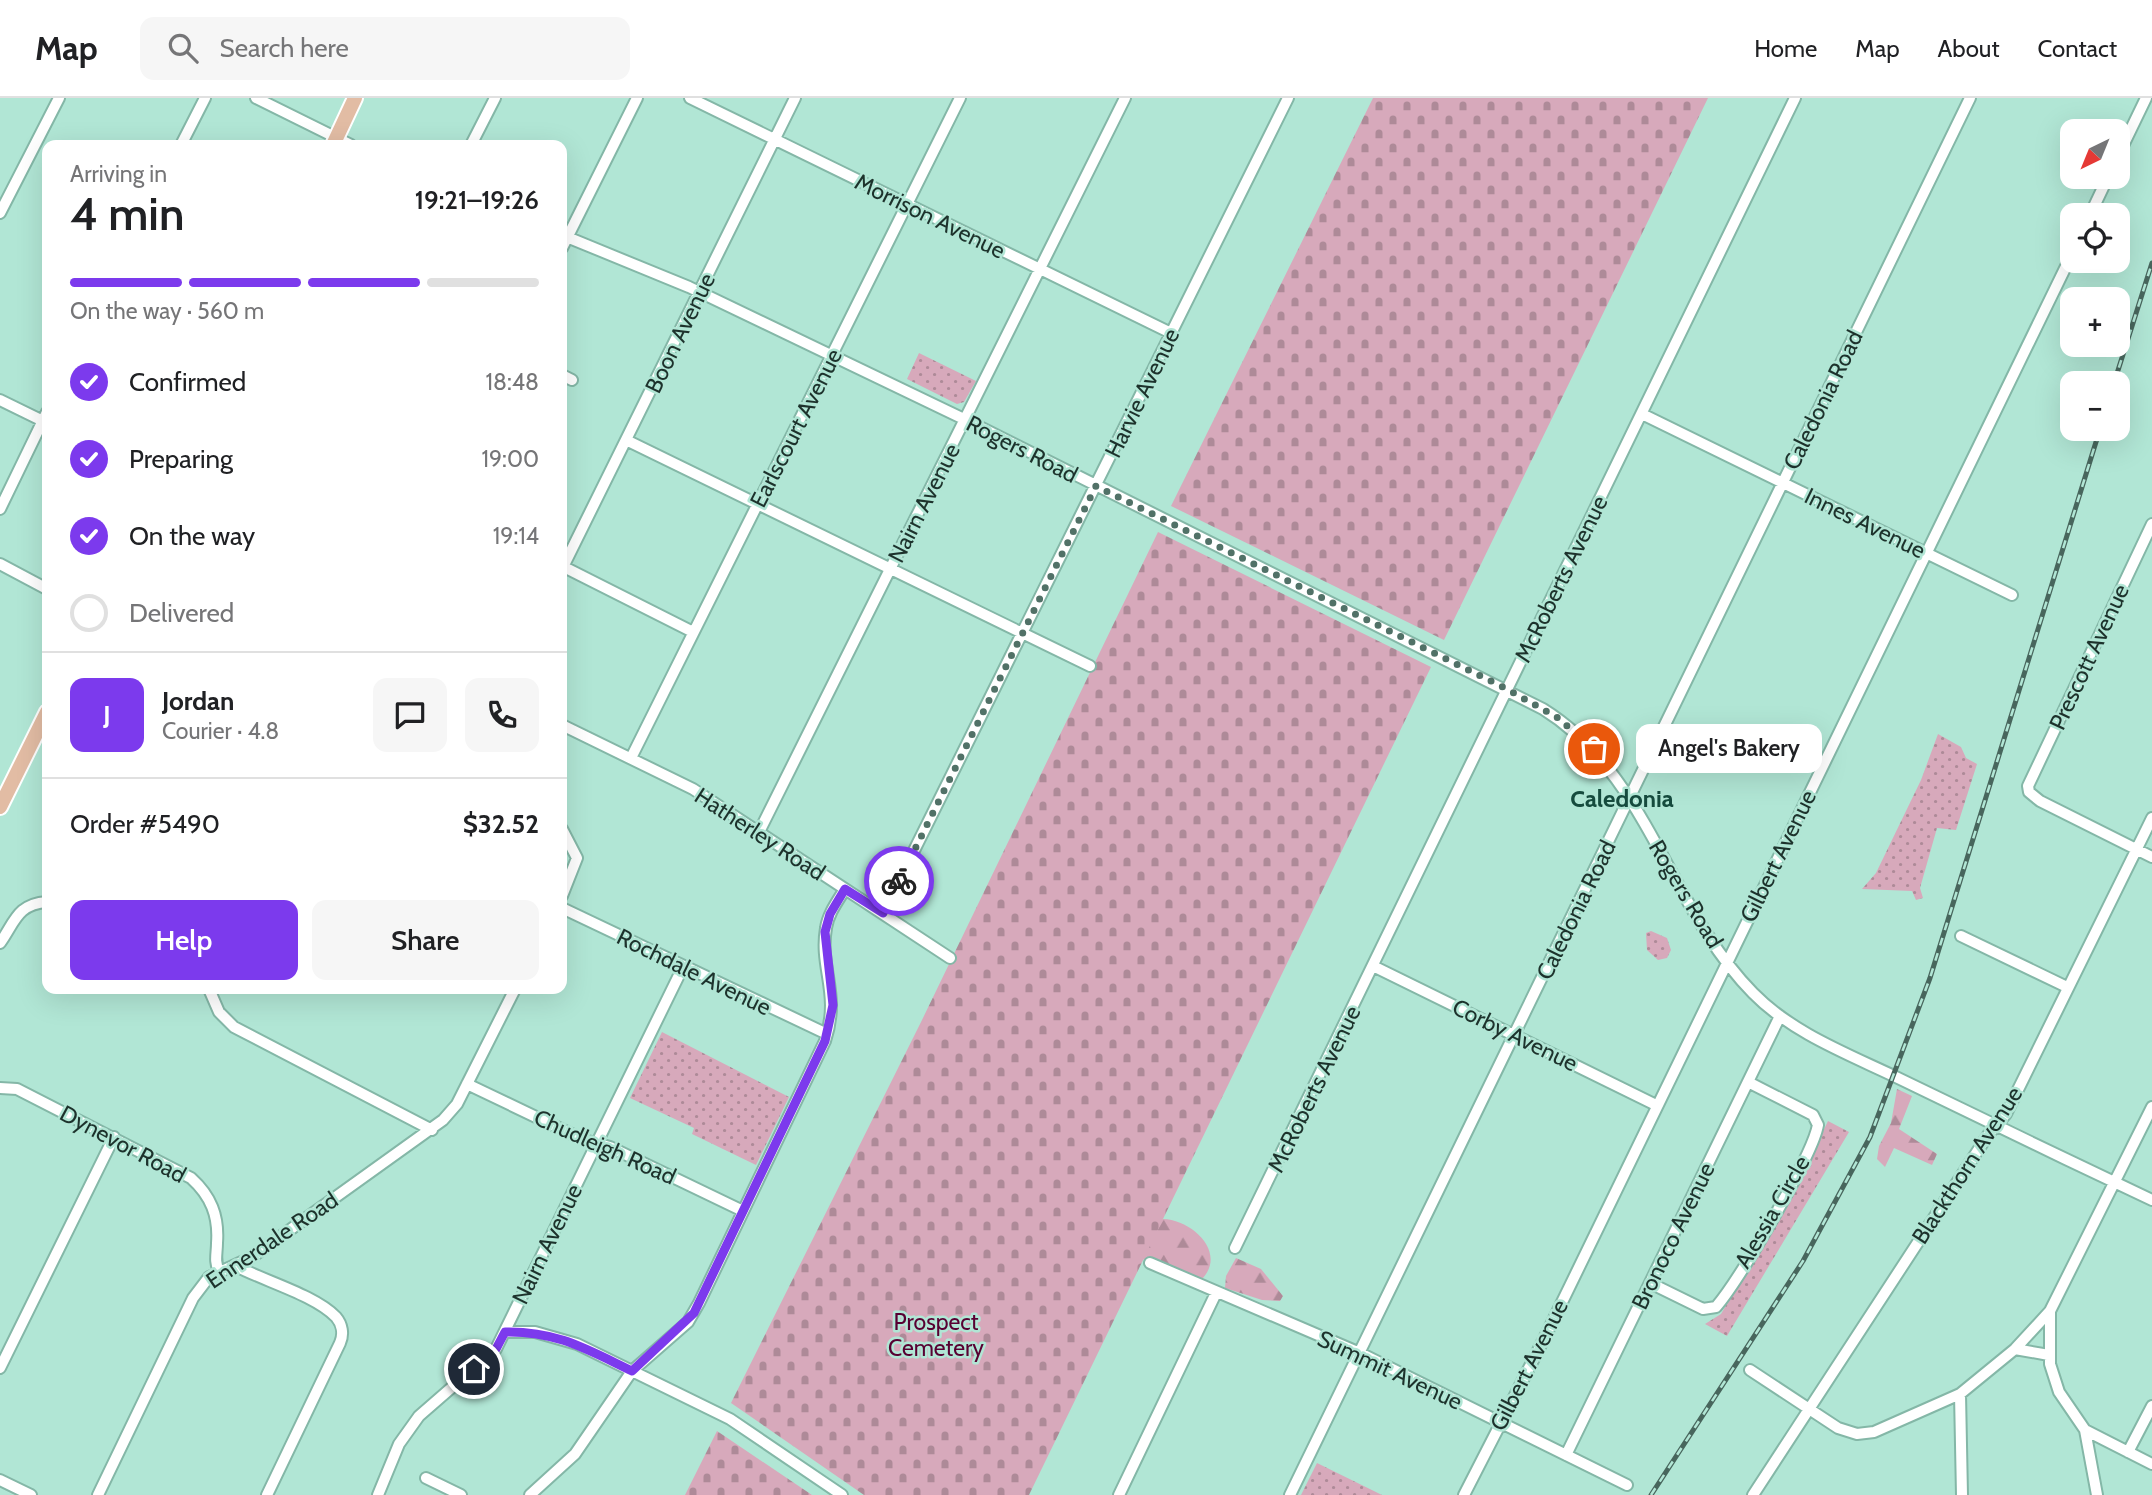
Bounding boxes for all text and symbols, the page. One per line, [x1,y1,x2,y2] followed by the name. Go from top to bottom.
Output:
[140,17,630,80] search box
[35,28,98,68] text: Map
[164,29,202,67] icon: search
[220,32,349,64] text: Search here
[1754,34,1817,63] text: Home
[1855,34,1900,63] text: Map
[1938,34,2000,63] text: About
[2038,34,2117,63] text: Contact
[2060,119,2130,189] north arrow
[2060,119,2130,441] map controls
[70,160,167,188] text: Arriving in
[850,168,1010,265] street label: Morrison Avenue
[415,184,539,216] text: 19:21–19:26
[70,186,184,242] text: 4 min
[2060,203,2130,273] button: locate
[639,268,721,398] street label: Boon Avenue
[2060,287,2130,357] button: +
[70,297,264,325] text: On the way · 560 m
[1099,324,1185,462] street label: Harvie Avenue
[1777,326,1869,474] street label: Caledonia Road
[744,344,848,512] street label: Earlscourt Avenue
[70,363,108,401] icon: check
[129,366,246,398] text: Confirmed
[486,368,539,396] text: 18:48
[2060,371,2130,441] button: −
[962,409,1082,489] street label: Rogers Road
[882,438,966,567] street label: Nairn Avenue
[70,440,108,478] icon: check
[129,443,233,475] text: Preparing
[482,445,539,473] text: 19:00
[1800,482,1930,564] street label: Innes Avenue
[1509,491,1614,667] street label: McRoberts Avenue
[70,517,108,555] icon: check
[129,520,255,552] text: On the way
[493,522,539,550] text: 19:14
[2043,579,2135,734] street label: Prescott Avenue
[129,597,234,629] text: Delivered
[373,678,447,752] button: chat
[465,678,539,752] button: phone
[162,685,234,717] text: Jordan
[103,699,111,731] text: J
[162,717,279,745] text: Courier · 4.8
[1564,719,1624,779] pin
[1636,724,1822,774] callout: Angel's Bakery
[1575,730,1613,768] icon: bag
[1658,734,1800,762] text: Angel's Bakery
[690,781,830,887] street label: Hatherley Road
[1570,784,1674,813] district label: Caledonia
[1734,785,1822,927] street label: Gilbert Avenue
[70,808,220,840] text: Order #5490
[463,808,539,840] text: $32.52
[1643,835,1729,953] street label: Rogers Road
[1530,836,1622,984] street label: Caledonia Road
[864,846,934,916] courier
[880,862,918,900] icon: bike
[70,900,298,980] button: Help
[312,900,539,980] button: Share
[612,923,776,1022] street label: Rochdale Avenue
[1448,993,1582,1077] street label: Corby Avenue
[1262,1001,1367,1177] street label: McRoberts Avenue
[1906,1081,2028,1249] street label: Blackthorn Avenue
[55,1099,191,1189] street label: Dynevor Road
[530,1103,680,1191] street label: Chudleigh Road
[1729,1150,1816,1273] street label: Alessia Circle
[1625,1158,1721,1314] street label: Bronoco Avenue
[506,1179,588,1309] street label: Nairn Avenue
[201,1186,343,1294] street label: Ennerdale Road
[1484,1295,1574,1435] street label: Gilbert Avenue
[888,1308,984,1362] park label: Prospect Cemetery
[1313,1324,1467,1416] street label: Summit Avenue
[444,1339,504,1399] pin
[455,1350,493,1388] icon: home

